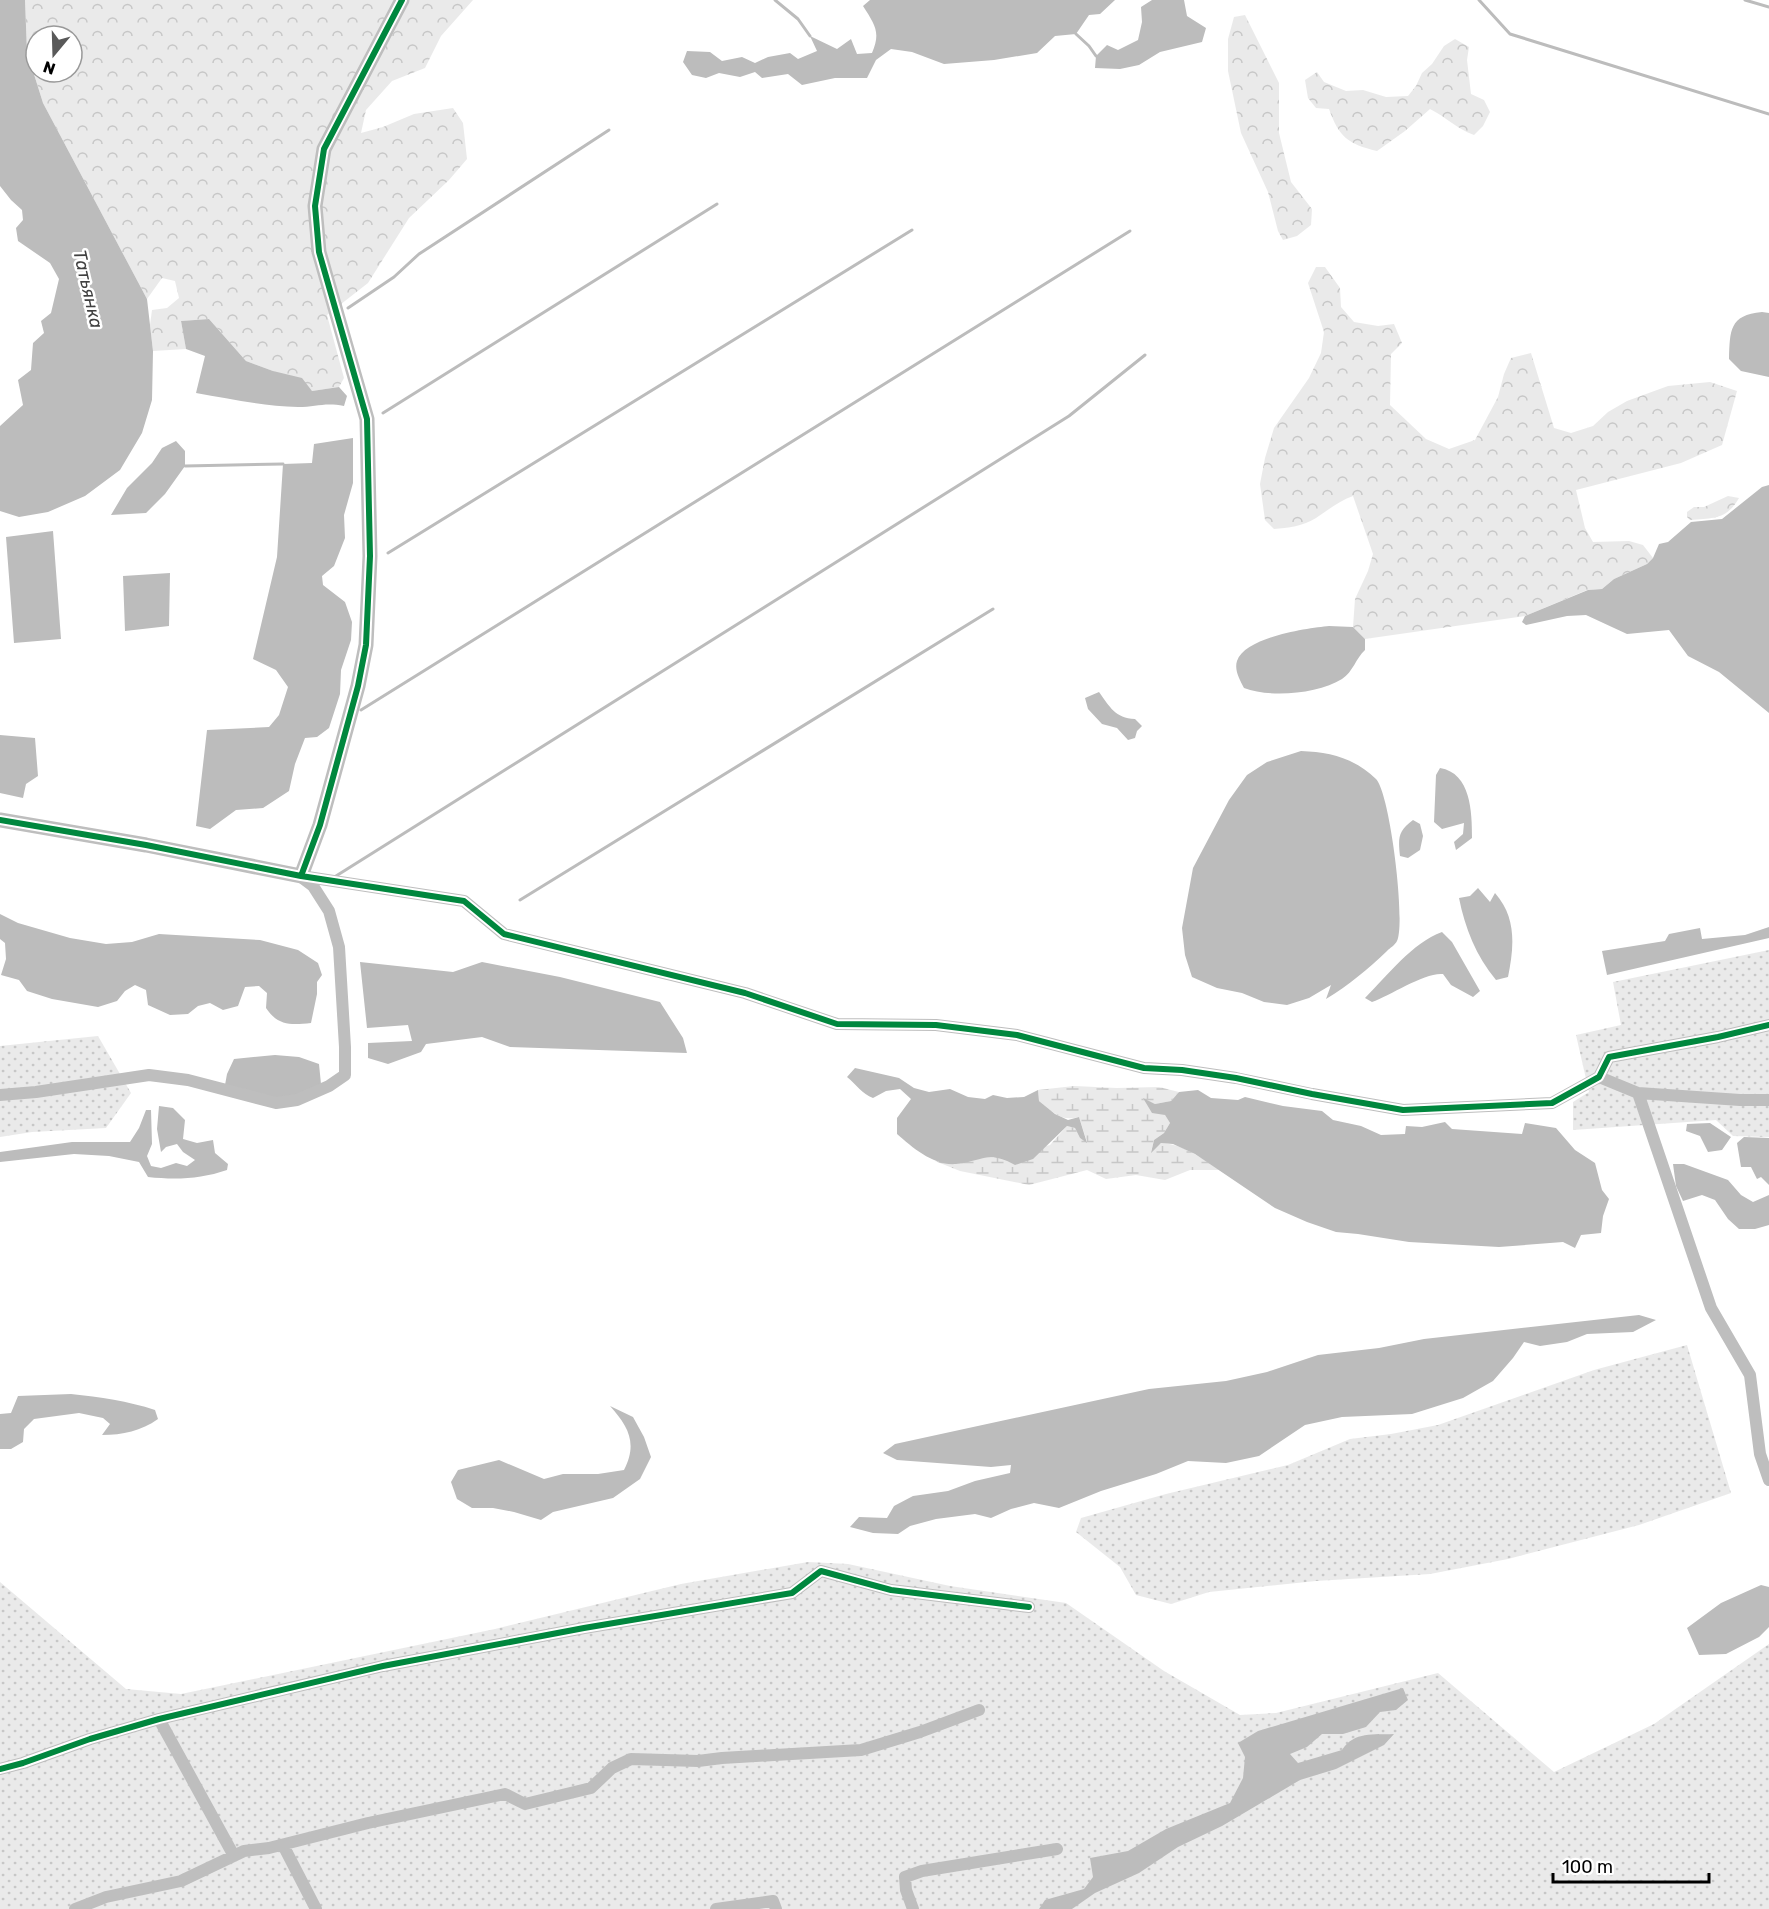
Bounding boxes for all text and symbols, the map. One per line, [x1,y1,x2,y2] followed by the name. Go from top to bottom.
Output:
[24,24,84,84] north arrow
[41,57,58,79] text: N
[68,248,108,331] water label: Татьянка
[1553,1846,1709,1884] scale bar
[1562,1856,1613,1878] text: 100 m

